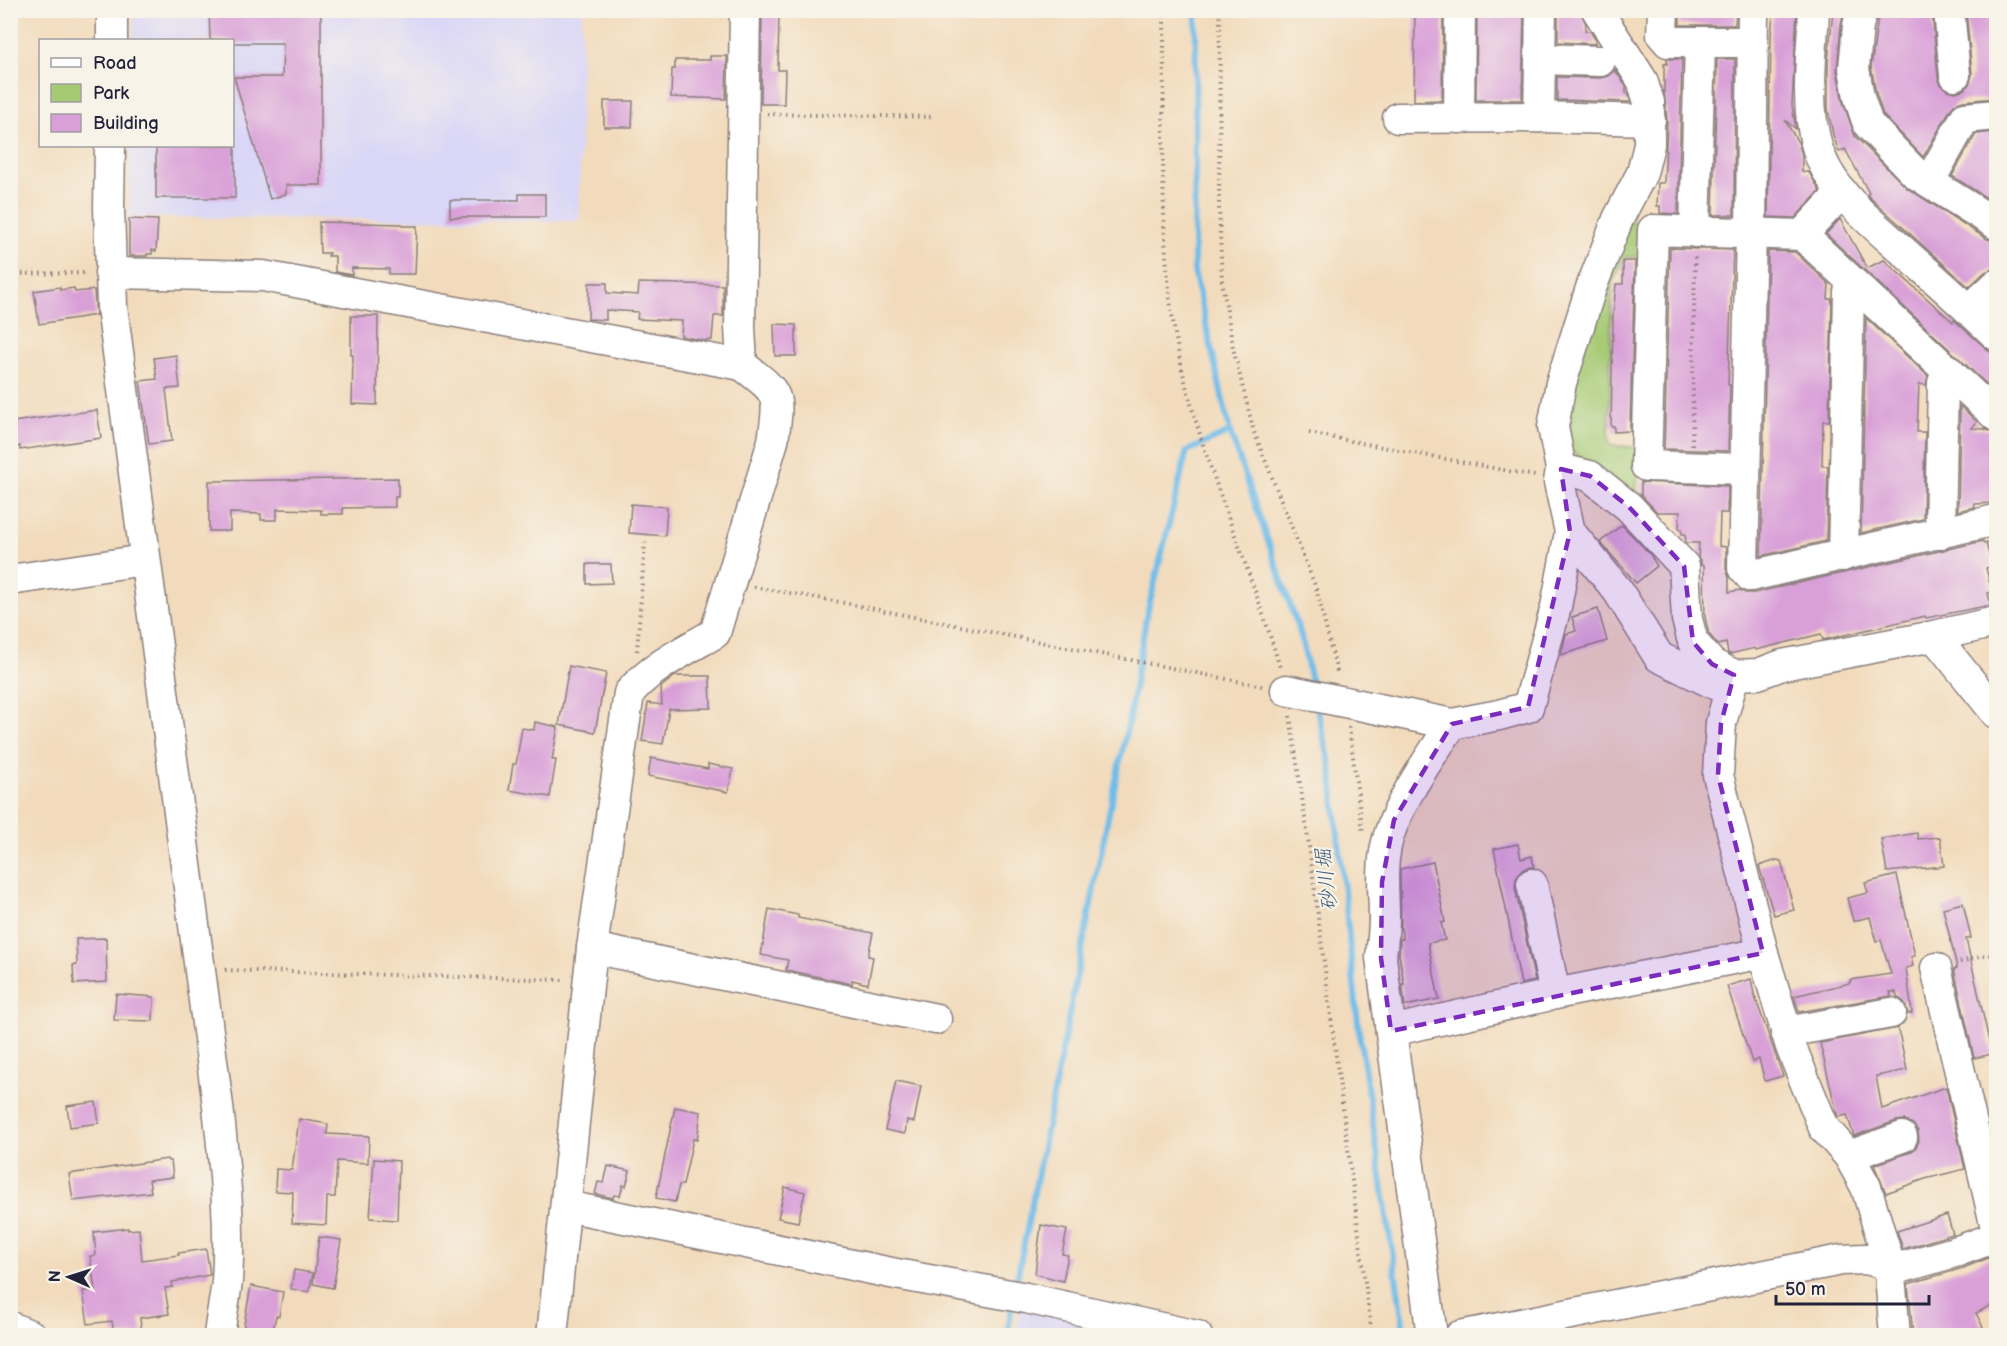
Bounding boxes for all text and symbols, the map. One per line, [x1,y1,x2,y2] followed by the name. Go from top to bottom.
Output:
[39,39,234,147] legend
[93,53,137,74] text: Road
[93,83,129,104] text: Park
[93,113,159,134] text: Building
[1311,845,1342,913] water label: 砂川堀
[39,1247,99,1307] north arrow
[1776,1268,1929,1306] scale bar
[46,1270,65,1283] text: N
[1785,1279,1826,1300] text: 50 m

